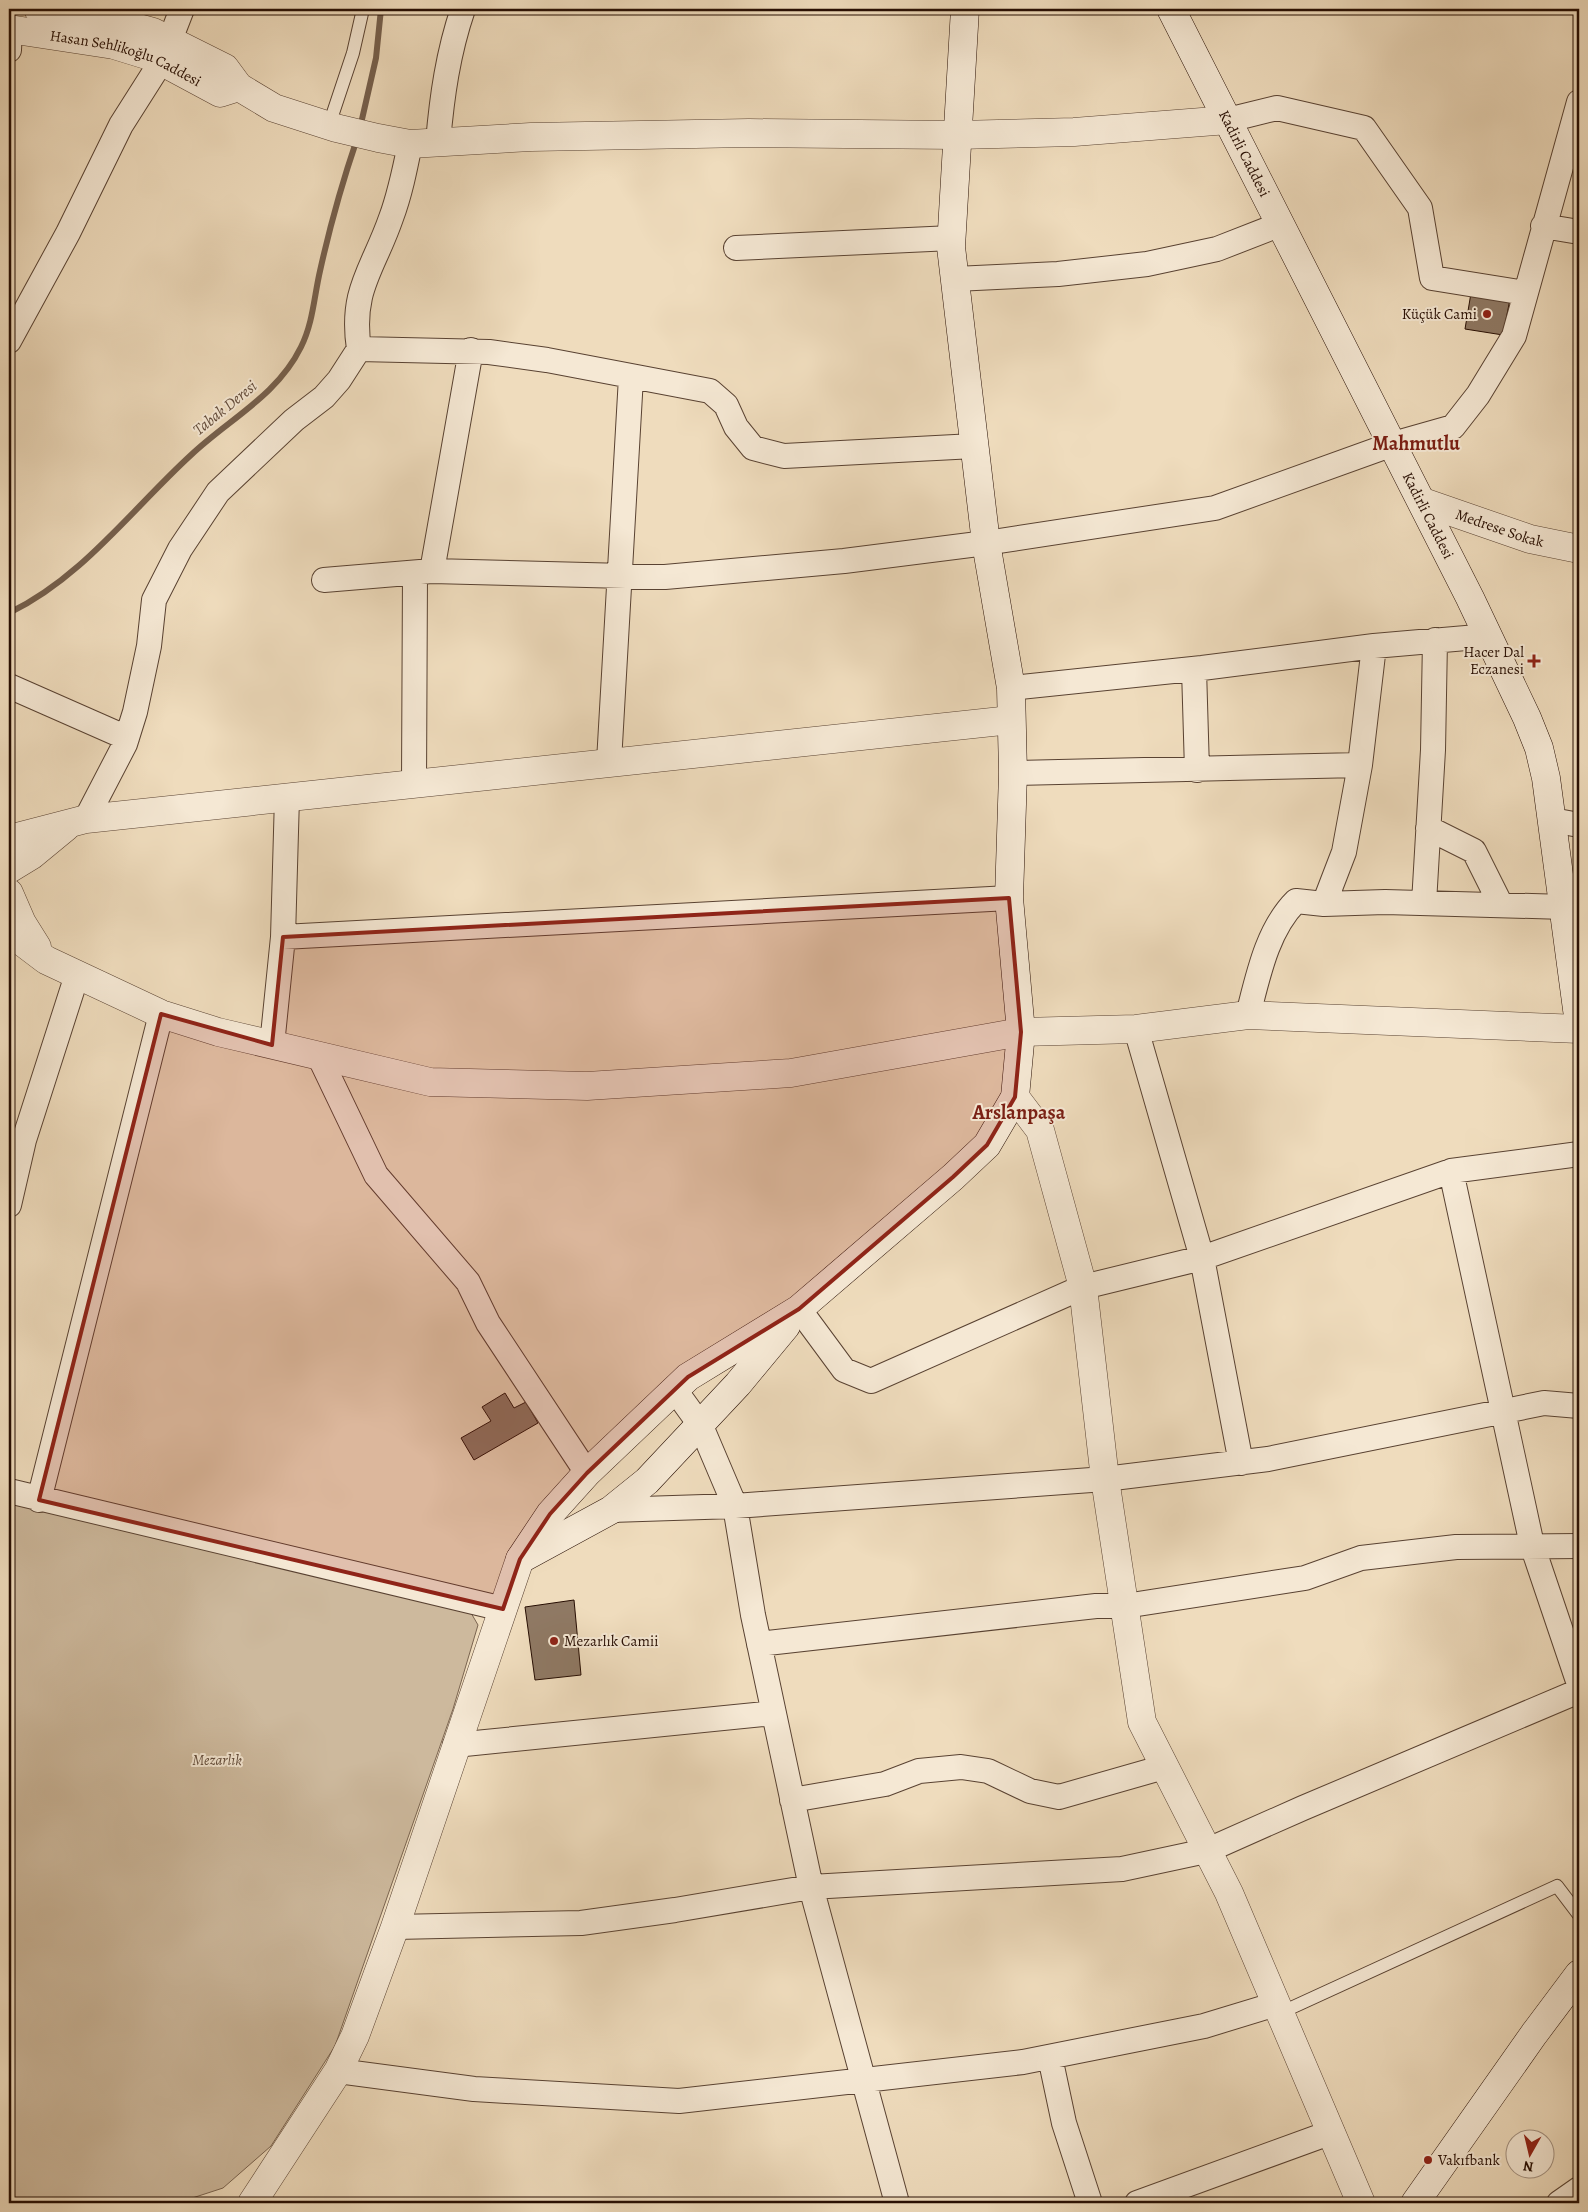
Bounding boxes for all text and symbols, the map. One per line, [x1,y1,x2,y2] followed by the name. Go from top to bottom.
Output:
[49,25,205,91] street label: Hasan Sehlikoğlu Caddesi
[1214,107,1275,200] street label: Kadirli Caddesi
[1402,304,1477,324] place label: Küçük Cami
[1481,308,1493,320] marker: Küçük Cami
[188,375,262,441] water label: Tabak Deresi
[1372,430,1460,457] district label: Mahmutlu
[1398,469,1458,562] street label: Kadirli Caddesi
[1453,504,1546,552] street label: Medrese Sokak
[1463,642,1524,679] place label: Hacer Dal Eczanesi
[1528,655,1540,667] marker: Hacer Dal Eczanesi
[972,1099,1066,1126] district label: Arslanpaşa
[564,1631,658,1651] place label: Mezarlık Camii
[548,1635,560,1647] marker: Mezarlık Camii
[192,1750,242,1770] park label: Mezarlık
[1506,2130,1556,2180] north arrow
[1437,2150,1500,2170] place label: Vakıfbank
[1422,2154,1434,2166] marker: Vakıfbank
[1522,2156,1535,2176] text: N

